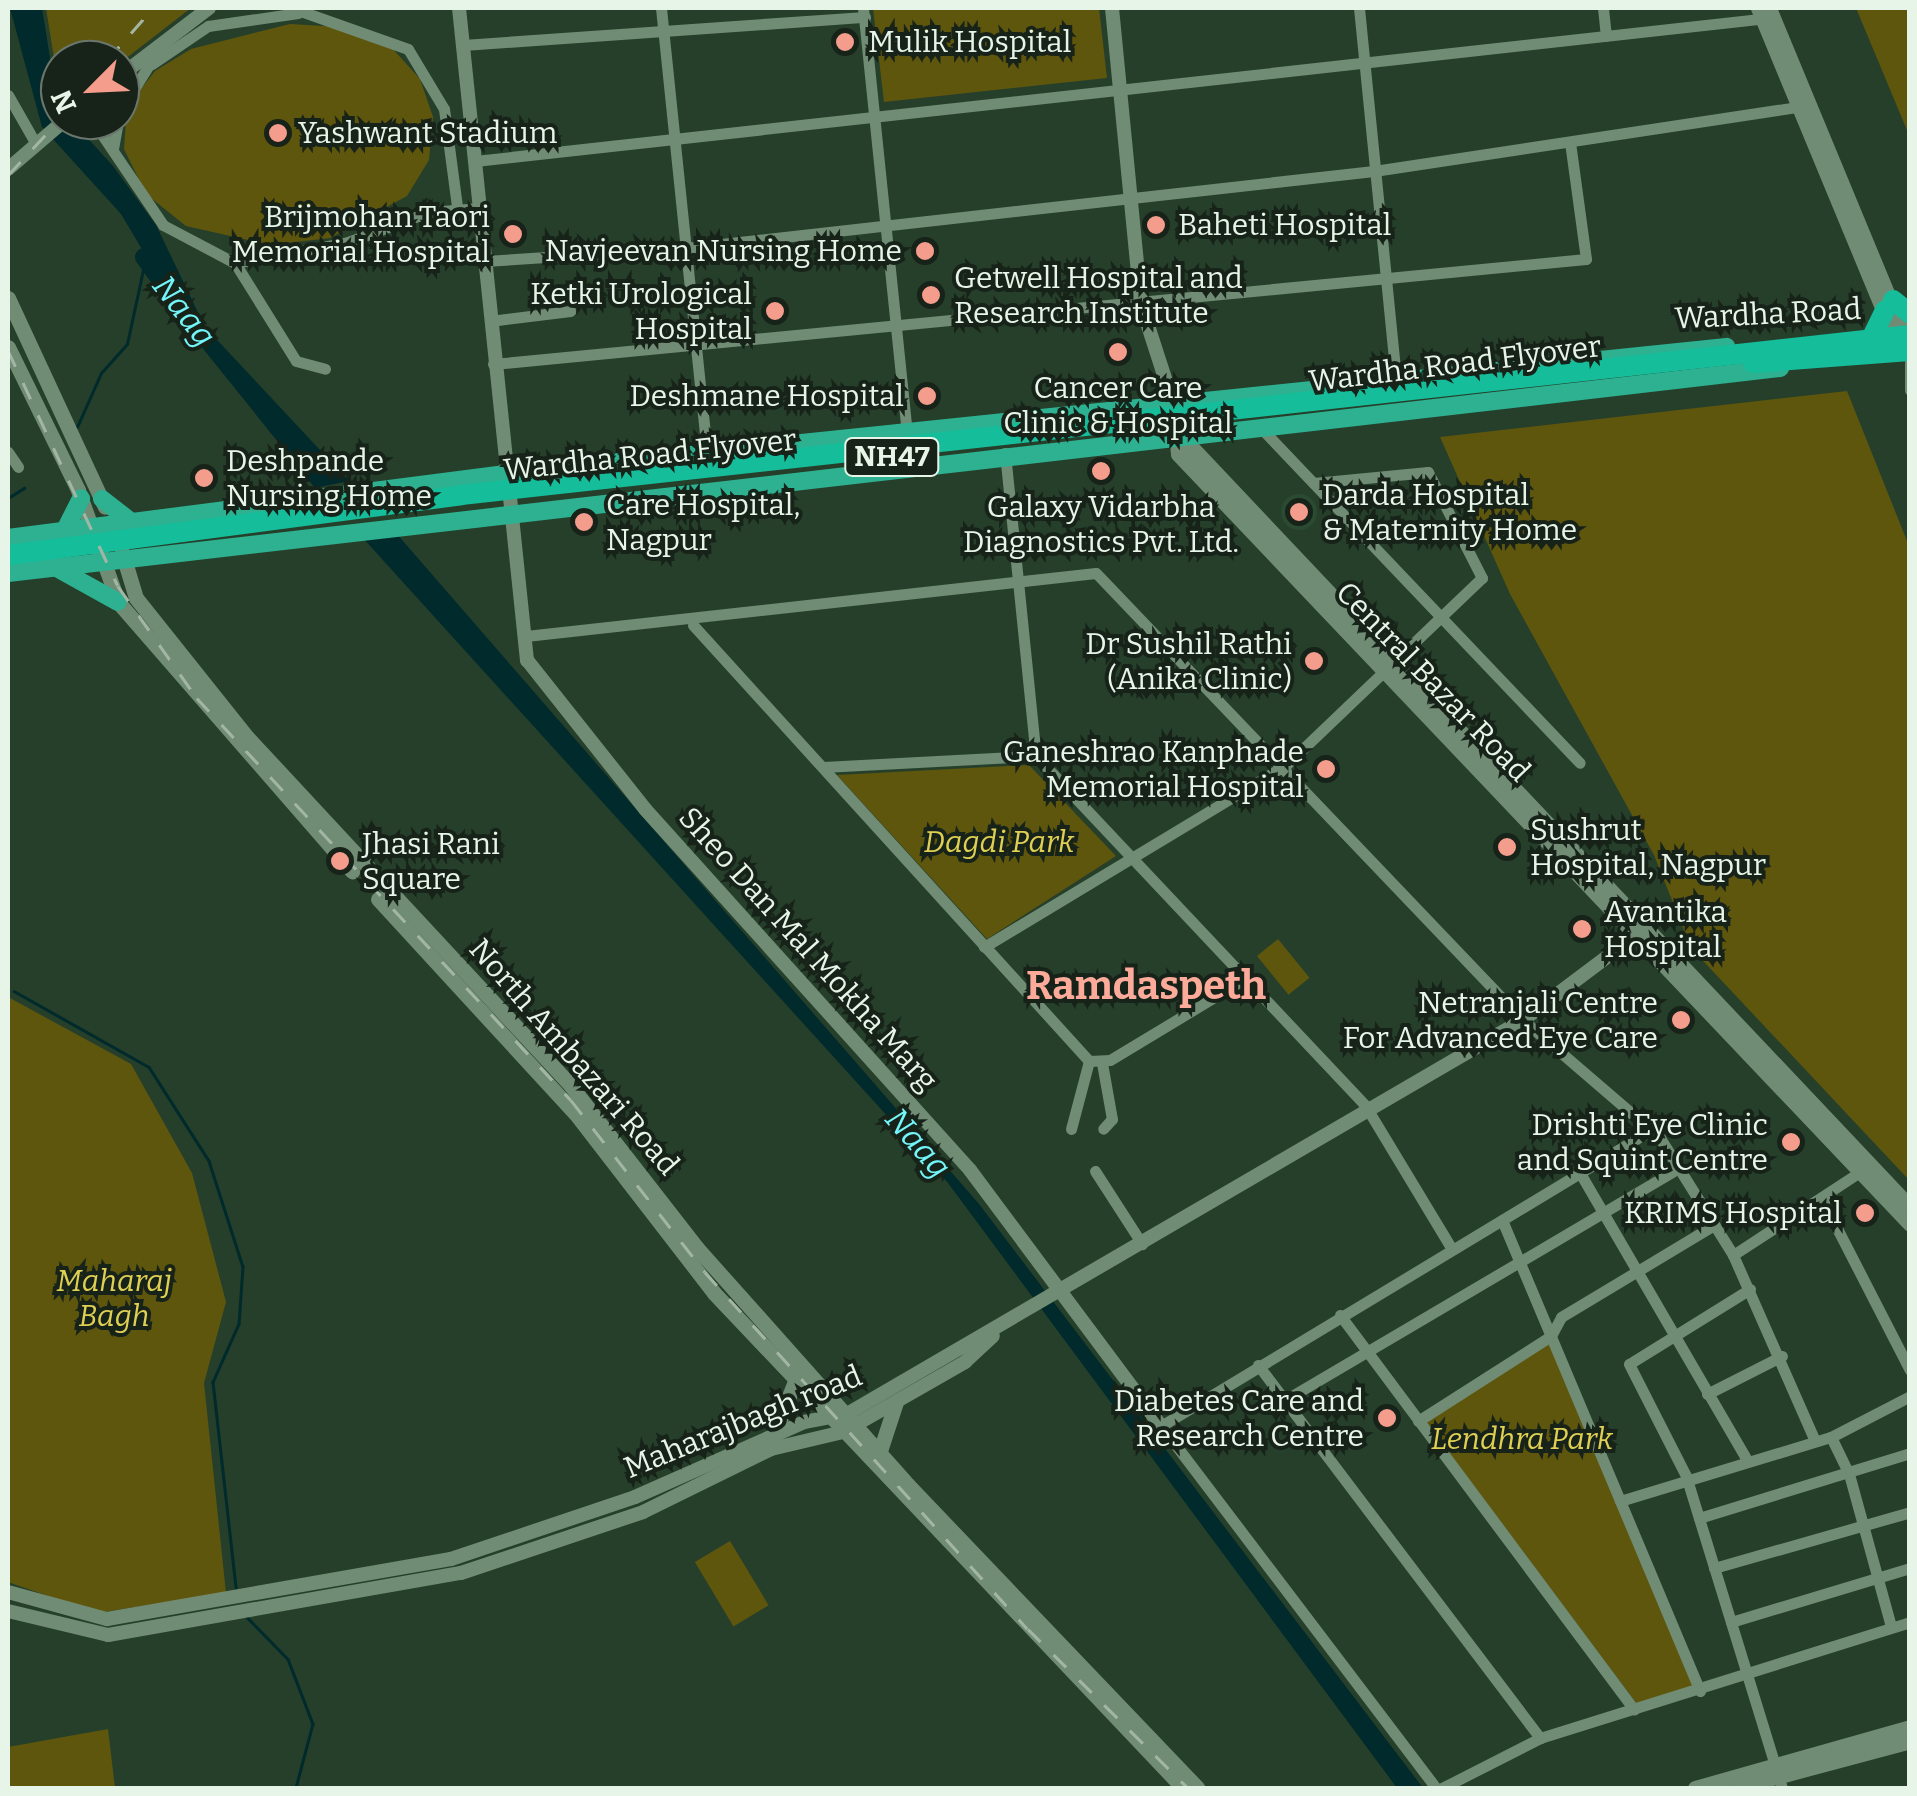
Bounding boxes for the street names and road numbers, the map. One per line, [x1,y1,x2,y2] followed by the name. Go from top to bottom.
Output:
[1674,291,1862,337] street label: Wardha Road
[1307,328,1603,400] street label: Wardha Road Flyover
[502,422,798,488] street label: Wardha Road Flyover
[842,434,942,480] road number: NH47
[1328,575,1538,789] street label: Central Bazar Road
[671,800,945,1098] street label: Sheo Dan Mal Mokha Marg
[462,932,686,1182] street label: North Ambazari Road
[619,1358,867,1486] street label: Maharajbagh road

